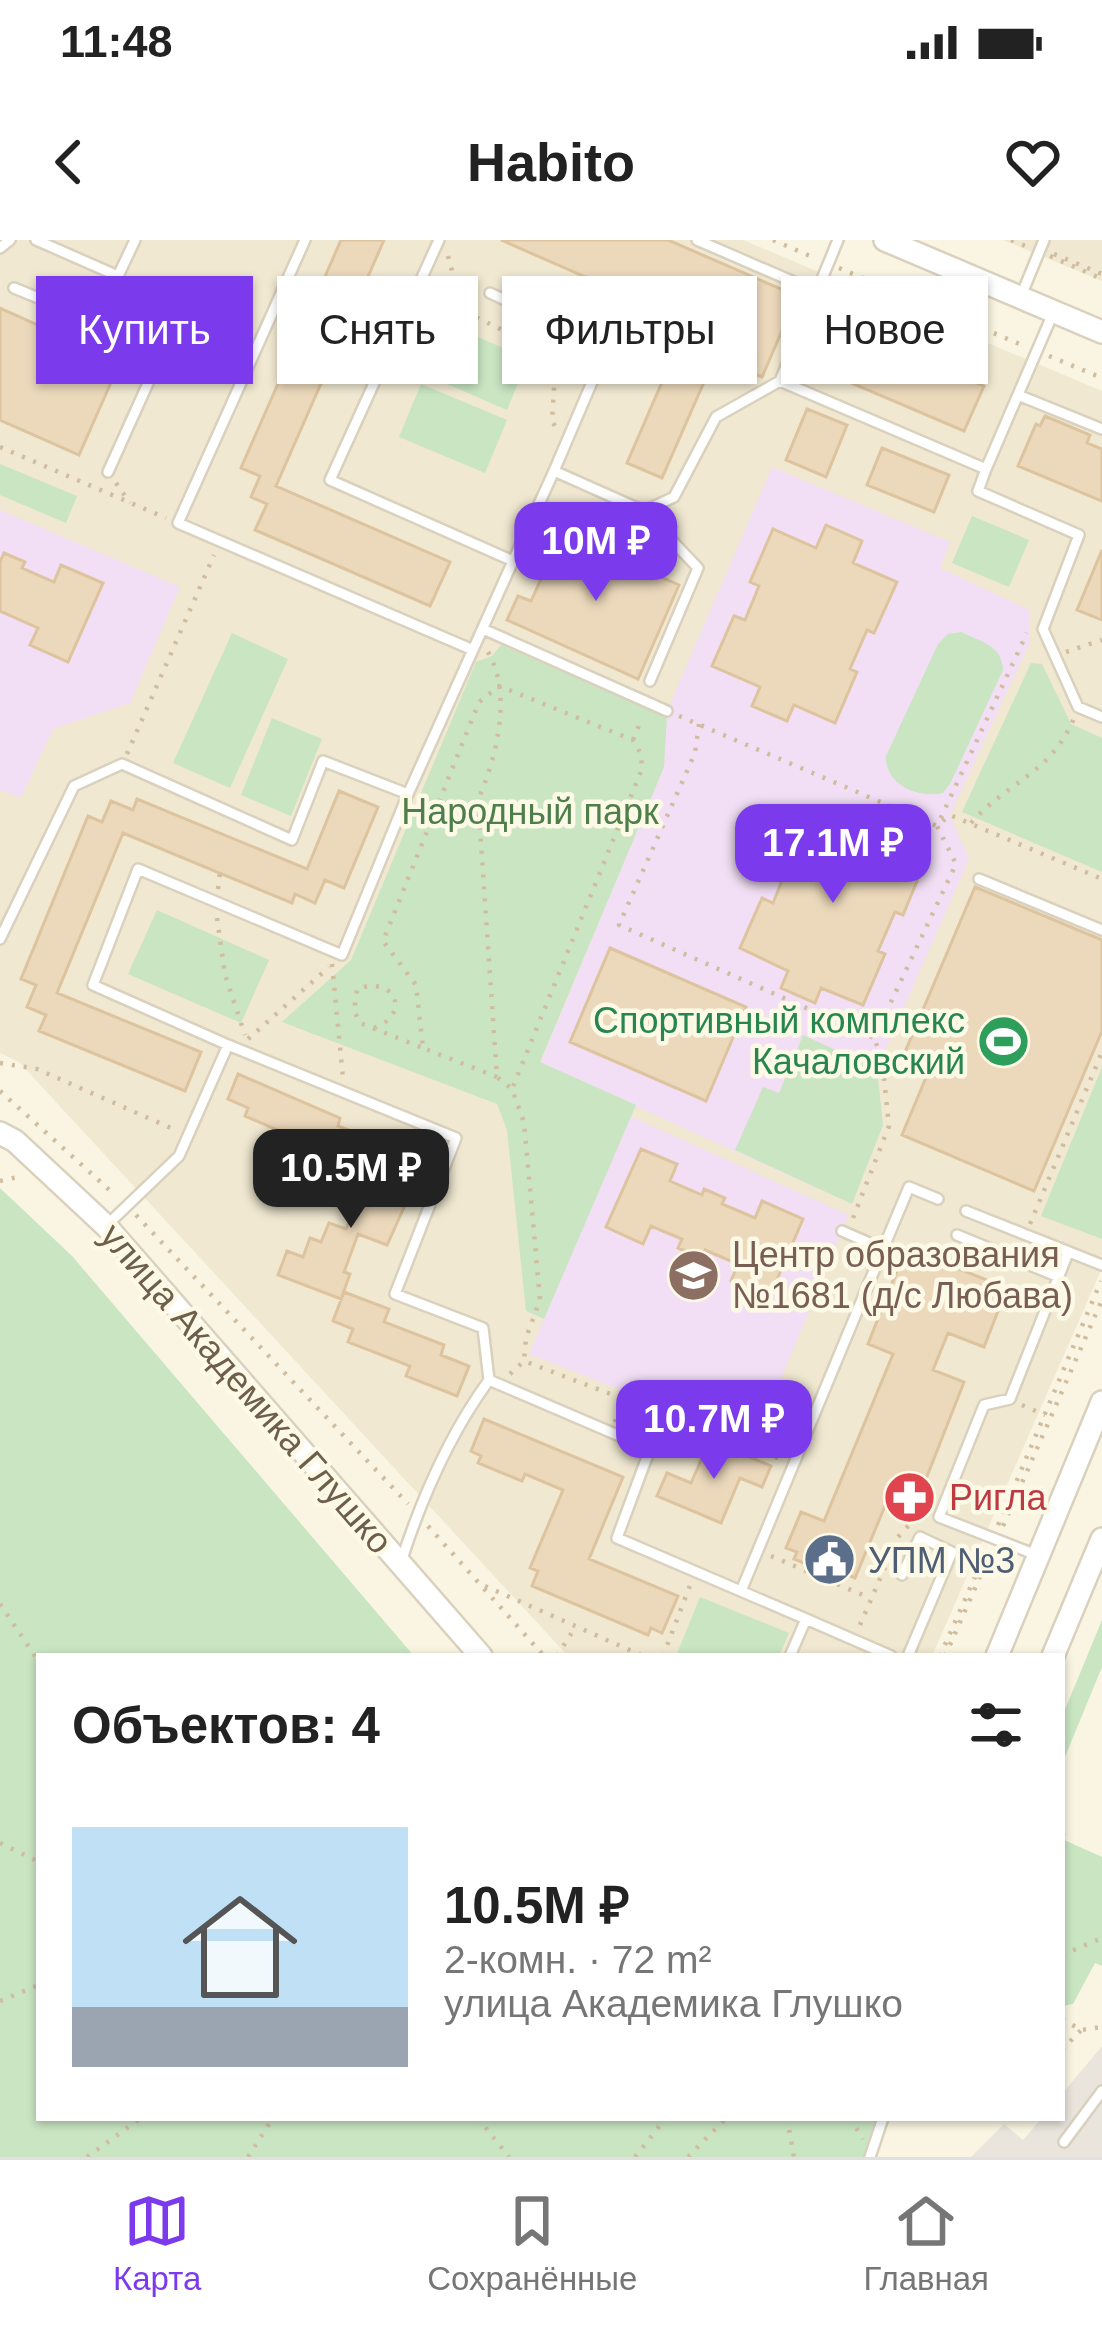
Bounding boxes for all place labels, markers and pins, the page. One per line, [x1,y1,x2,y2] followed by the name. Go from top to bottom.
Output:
[512,502,680,604] pin: 10M ₽
[722,804,944,906] pin: 17.1M ₽
[593,1000,965,1082] place label: Спортивный комплекс Качаловский
[976,1013,1032,1069] sports icon: Спортивный комплекс Качаловский
[240,1129,462,1231] pin: 10.5M ₽
[732,1234,1073,1316] place label: Центр образования №1681 (д/с Любава)
[665,1247,721,1303] school or university icon: Центр образования №1681 (д/с Любава)
[603,1380,825,1482] pin: 10.7M ₽
[882,1469,938,1525] pharmacy icon: Ригла
[949,1477,1047,1518] place label: Ригла
[801,1532,857,1588] public building icon: УПМ №3
[868,1540,1015,1581] place label: УПМ №3

